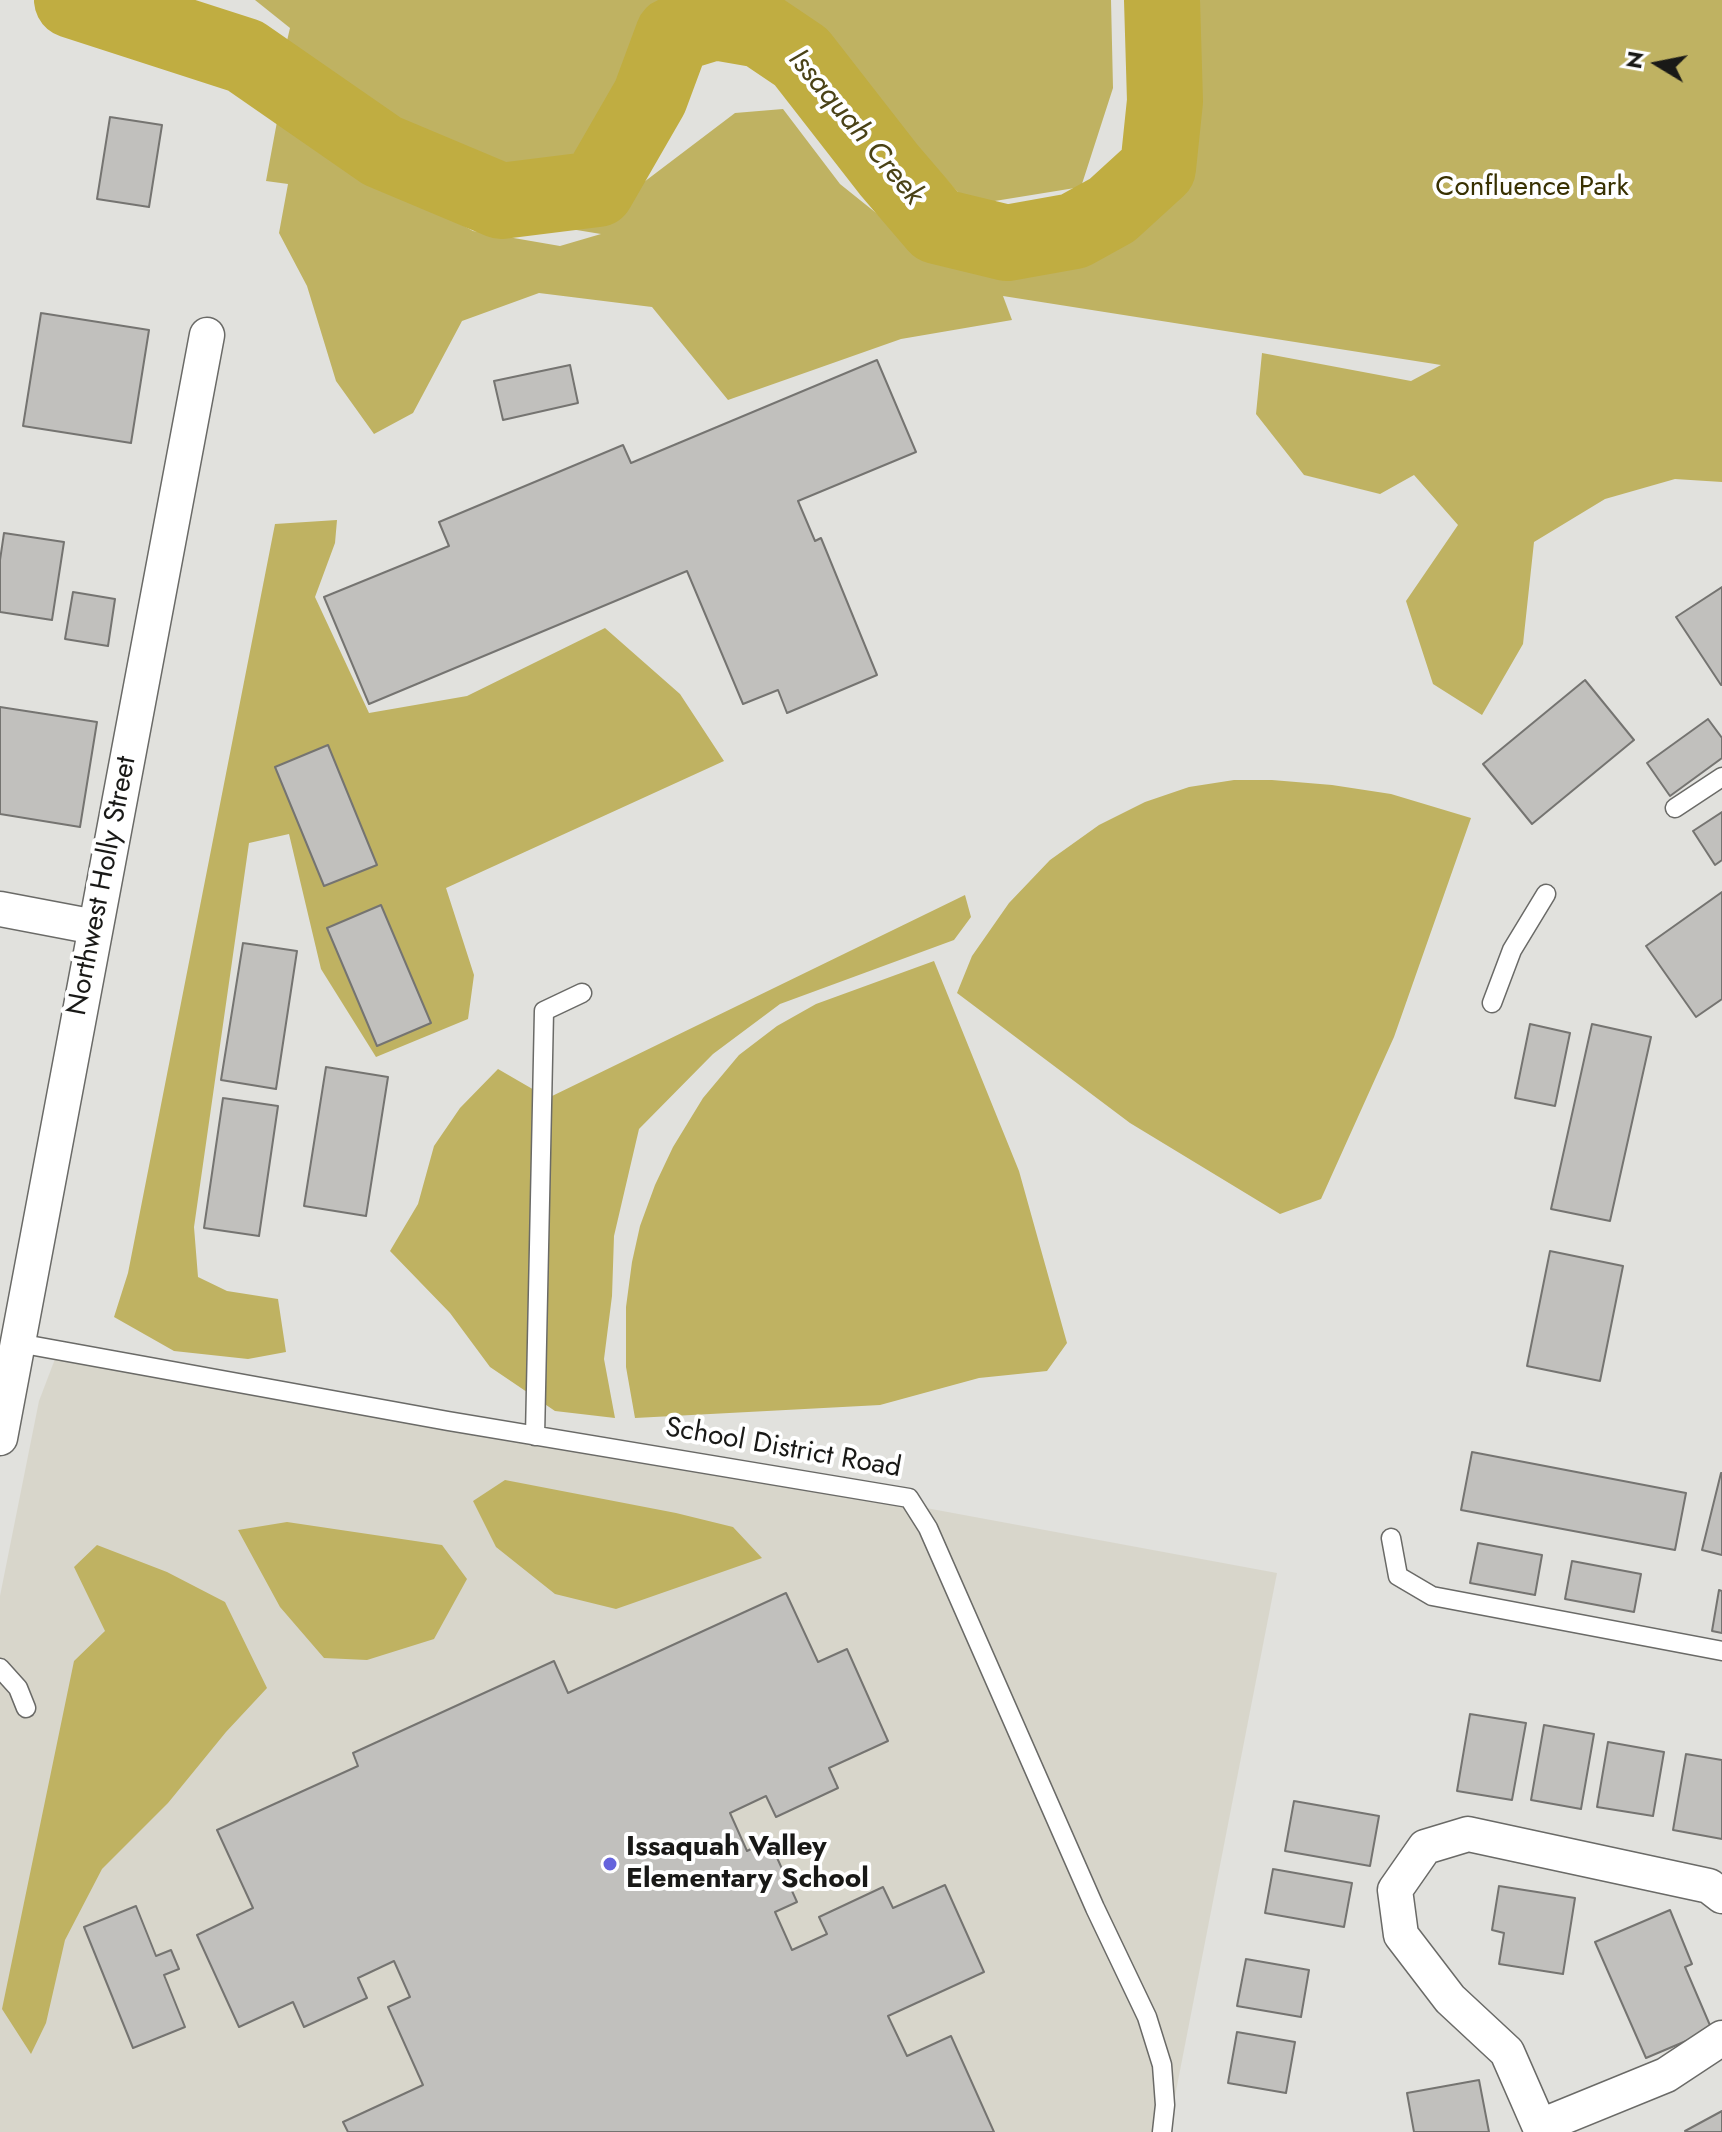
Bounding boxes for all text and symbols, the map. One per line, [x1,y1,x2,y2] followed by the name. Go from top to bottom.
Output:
[1618,24,1698,104] north arrow
[779,43,931,213] water label: Issaquah Creek
[1617,48,1652,71] text: N
[1435,171,1629,205] park label: Confluence Park
[61,754,145,1018] street label: Northwest Holly Street
[662,1412,904,1486] street label: School District Road
[626,1831,869,1897] place label: Issaquah Valley Elementary School
[601,1855,619,1873] marker: Issaquah Valley Elementary School

